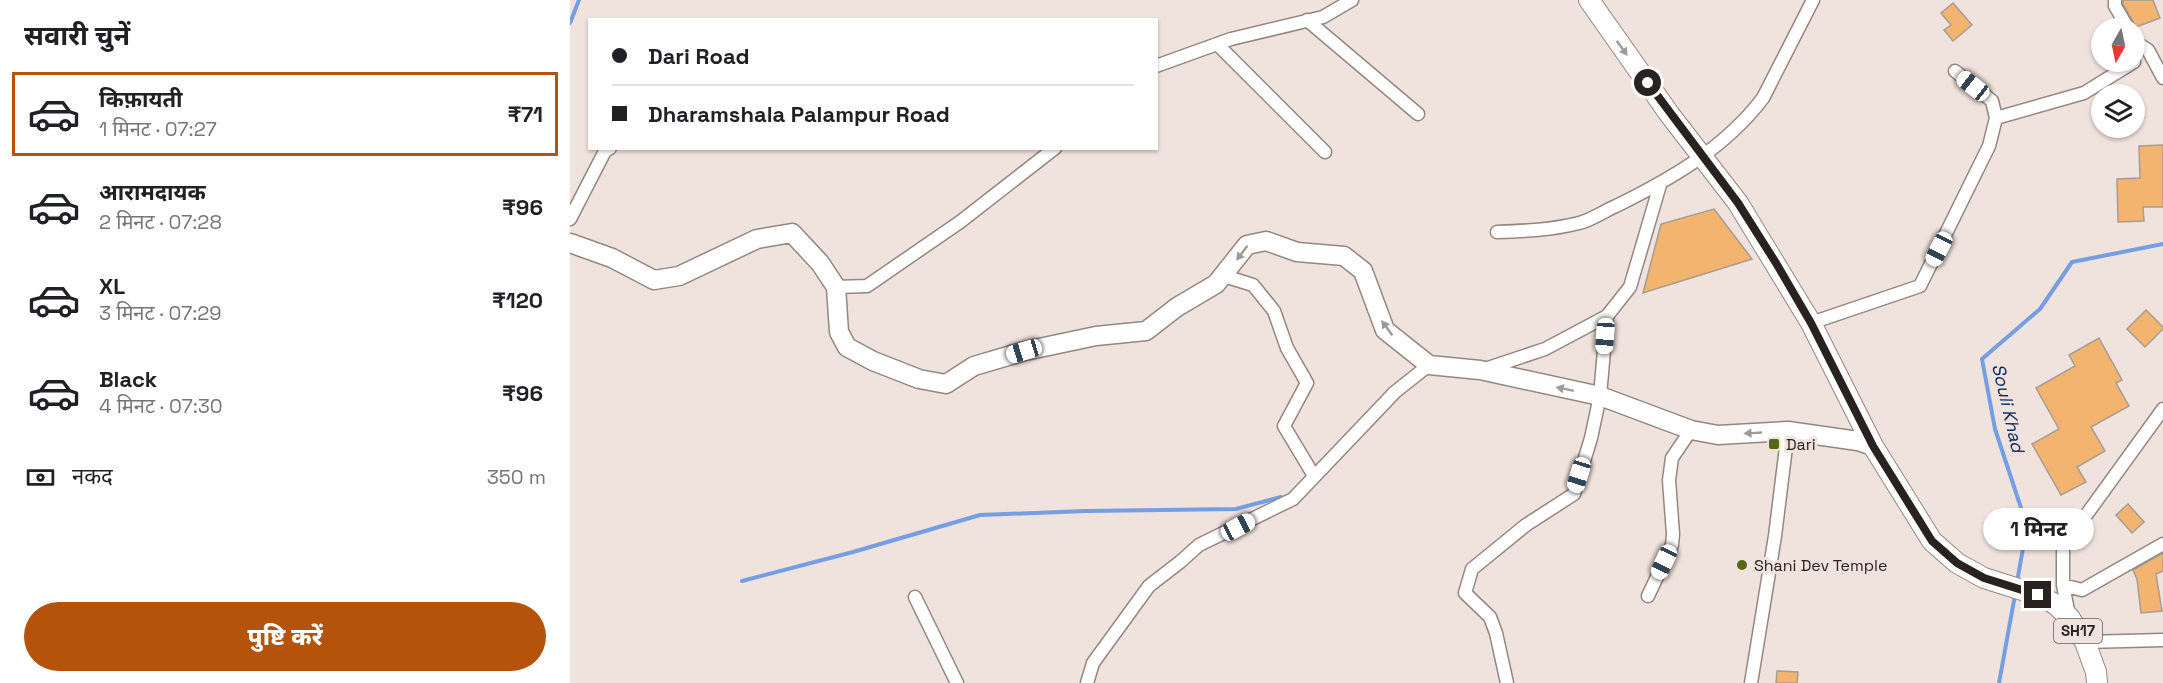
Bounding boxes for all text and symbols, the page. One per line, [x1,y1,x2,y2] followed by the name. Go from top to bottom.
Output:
[24,18,130,53] text: सवारी चुनें
[2091,18,2145,72] north arrow
[2091,18,2145,138] map controls
[1616,39,1628,55] one-way arrow
[648,42,749,70] text: Dari Road
[1953,68,1993,104] car
[1634,69,1661,96] route start
[2091,84,2145,138] button: layers
[99,85,183,113] text: किफ़ायती
[27,87,81,141] icon: car
[507,100,543,128] text: ₹71
[648,100,950,128] text: Dharamshala Palampur Road
[99,116,217,142] text: 1 मिनट · 07:27
[99,178,206,206] text: आरामदायक
[27,180,81,234] icon: car
[502,193,543,221] text: ₹96
[99,209,222,235] text: 2 मिनट · 07:28
[1923,229,1955,269] car
[1236,245,1248,261] one-way arrow
[99,272,125,300] text: XL
[27,273,81,327] icon: car
[492,286,543,314] text: ₹120
[99,300,222,326] text: 3 मिनट · 07:29
[1595,317,1615,355] car
[1381,320,1393,336] one-way arrow
[1004,337,1044,365] car
[1987,361,2030,457] water label: Souli Khad
[99,365,157,393] text: Black
[27,366,81,420] icon: car
[502,379,543,407] text: ₹96
[1555,384,1574,393] one-way arrow
[99,393,223,419] text: 4 मिनट · 07:30
[1743,429,1762,438] one-way arrow
[1786,434,1816,455] place label: Dari
[1767,437,1781,451] marker: Dari
[1565,455,1593,495] car
[24,461,57,494] icon: cash
[72,462,113,490] text: नकद
[487,464,546,490] text: 350 m
[1982,508,2094,550] callout: 1 मिनट
[1218,511,1258,543] car
[2010,516,2067,542] text: 1 मिनट
[1648,542,1680,582] car
[1754,555,1887,576] place label: Shani Dev Temple
[1735,558,1749,572] marker: Shani Dev Temple
[2024,581,2051,608] route end
[24,602,546,671] button: पुष्टि करें
[2054,619,2102,643] road number: SH17

